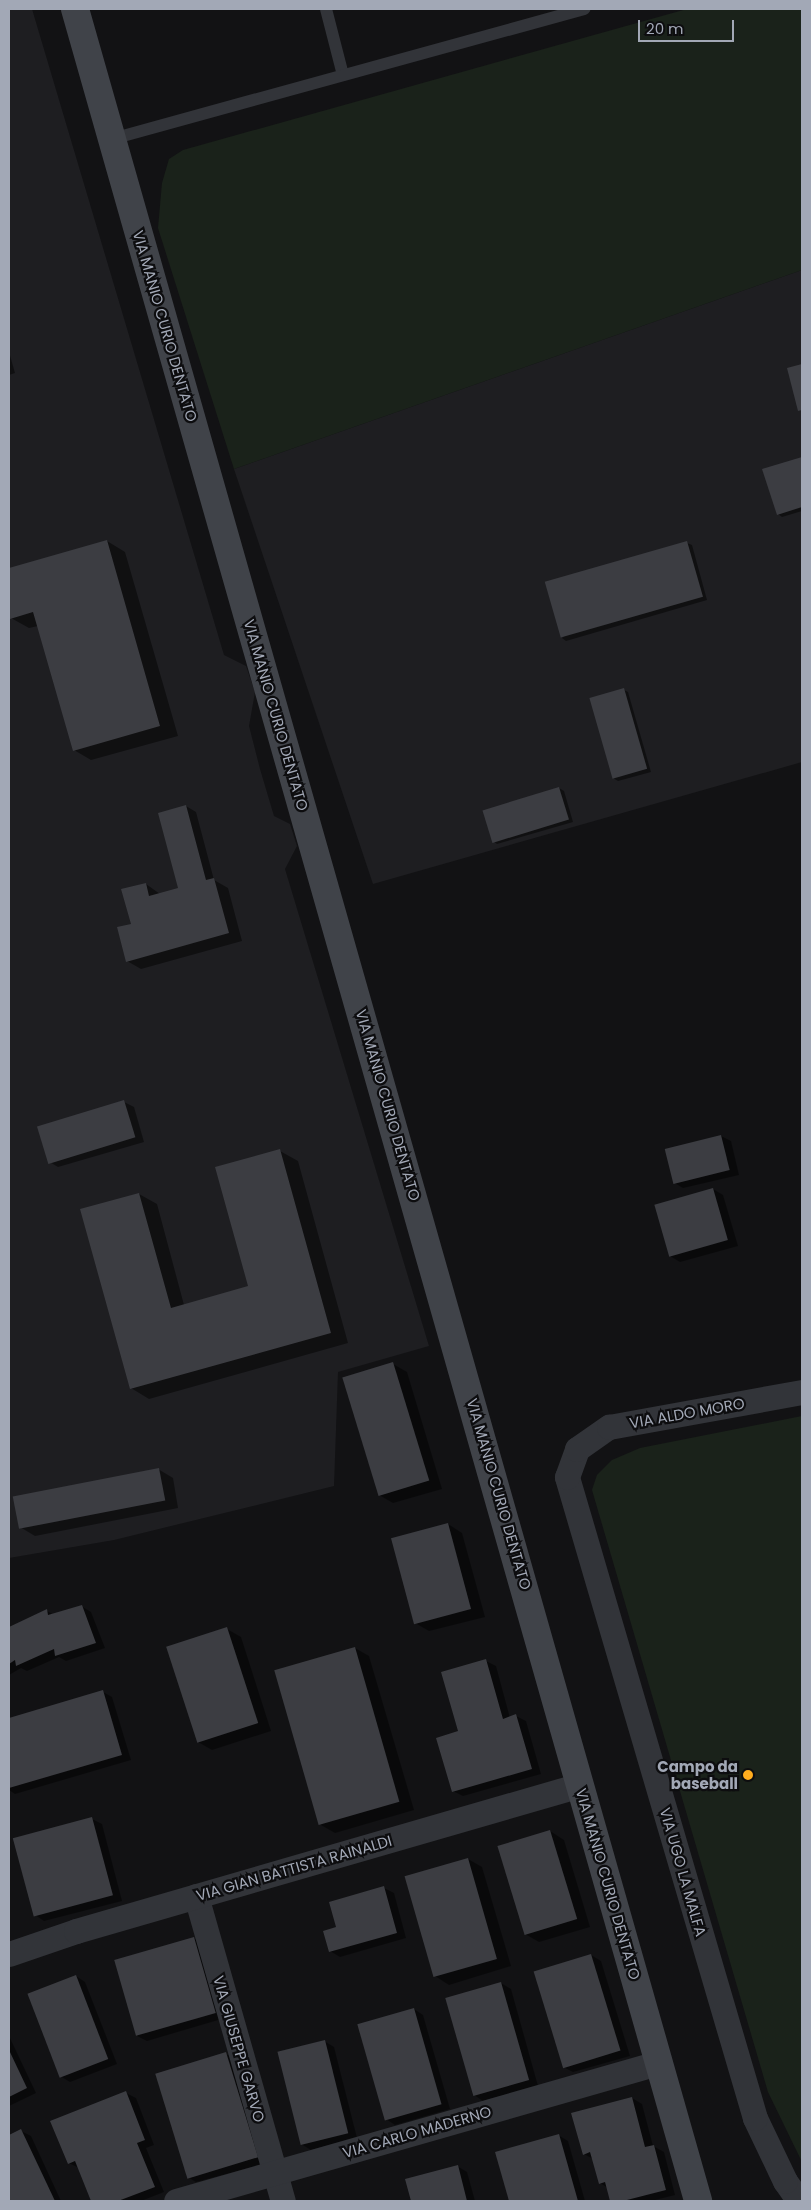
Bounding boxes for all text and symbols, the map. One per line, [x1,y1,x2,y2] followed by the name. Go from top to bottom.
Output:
[641,10,737,42] scale bar
[646,18,684,39] text: 20 m
[129,228,201,424] street label: VIA MANIO CURIO DENTATO
[240,617,312,813] street label: VIA MANIO CURIO DENTATO
[352,1007,424,1203] street label: VIA MANIO CURIO DENTATO
[628,1394,746,1432] street label: VIA ALDO MORO
[463,1396,535,1592] street label: VIA MANIO CURIO DENTATO
[657,1757,738,1792] place label: Campo da baseball
[742,1769,754,1781] marker: Campo da baseball
[572,1786,644,1982] street label: VIA MANIO CURIO DENTATO
[656,1805,710,1939] street label: VIA UGO LA MALFA
[194,1831,394,1905] street label: VIA GIAN BATTISTA RAINALDI
[209,1974,269,2124] street label: VIA GIUSEPPE GARVO
[341,2102,493,2162] street label: VIA CARLO MADERNO

